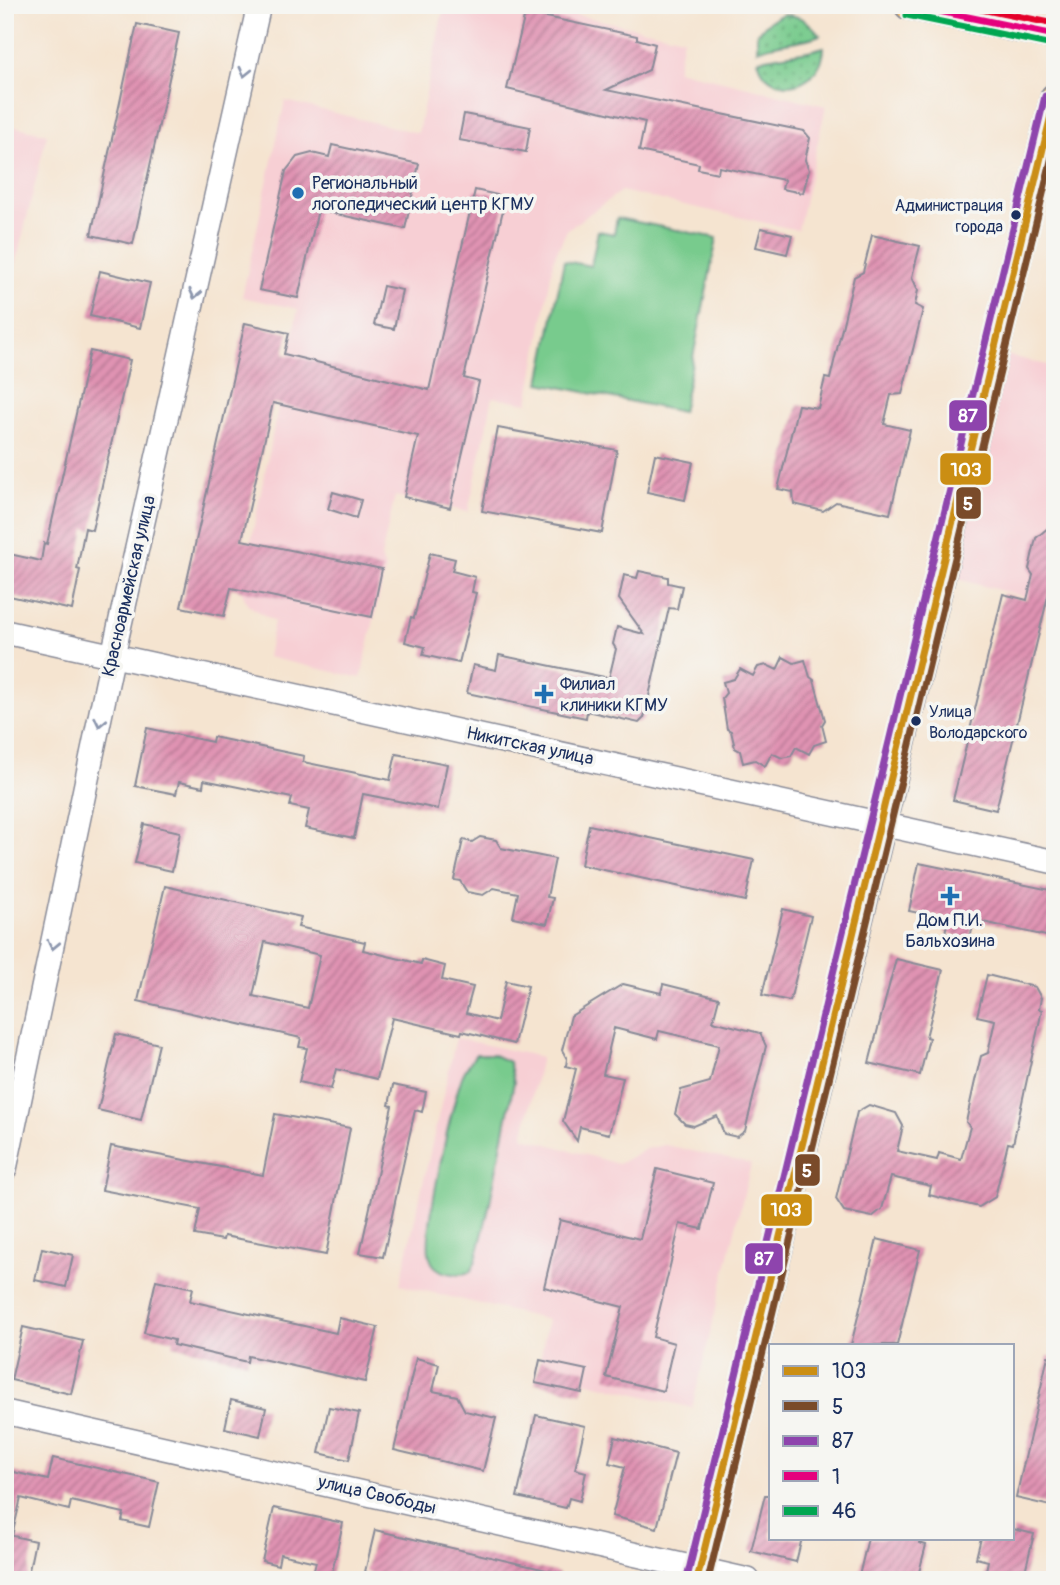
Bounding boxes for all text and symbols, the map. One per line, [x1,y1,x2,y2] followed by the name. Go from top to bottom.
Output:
[238,66,253,78] one-way arrow
[312,172,534,216] place label: Региональный логопедический центр КГМУ
[290,185,306,201] marker: Региональный логопедический центр КГМУ
[895,196,1003,237] place label: Администрация города
[1009,208,1023,222] marker: Администрация города
[188,288,203,300] one-way arrow
[948,399,988,432] line badge: 87
[958,404,979,428] text: 87
[939,452,992,486] line badge: 103
[950,458,982,482] text: 103
[955,486,982,520] line badge: 5
[963,492,973,516] text: 5
[97,493,161,679] street label: Красноармейская улица
[560,673,668,717] place label: Филиал клиники КГМУ
[534,684,554,704] marker: Филиал клиники КГМУ
[929,702,1028,743] place label: Улица Володарского
[909,714,923,728] marker: Улица Володарского
[93,716,108,728] one-way arrow
[464,721,596,771] street label: Никитская улица
[940,886,960,906] marker: Дом П.И. Бальхозина
[905,909,995,953] place label: Дом П.И. Бальхозина
[46,939,61,951] one-way arrow
[794,1153,821,1187] line badge: 5
[802,1159,812,1183] text: 5
[760,1193,813,1227] line badge: 103
[770,1198,802,1222] text: 103
[744,1242,784,1275] line badge: 87
[754,1247,775,1271] text: 87
[769,1344,1014,1540] legend
[832,1358,866,1385] text: 103
[832,1394,843,1421] text: 5
[832,1428,854,1455] text: 87
[832,1464,840,1491] text: 1
[315,1470,438,1520] street label: улица Свободы
[832,1498,856,1525] text: 46

